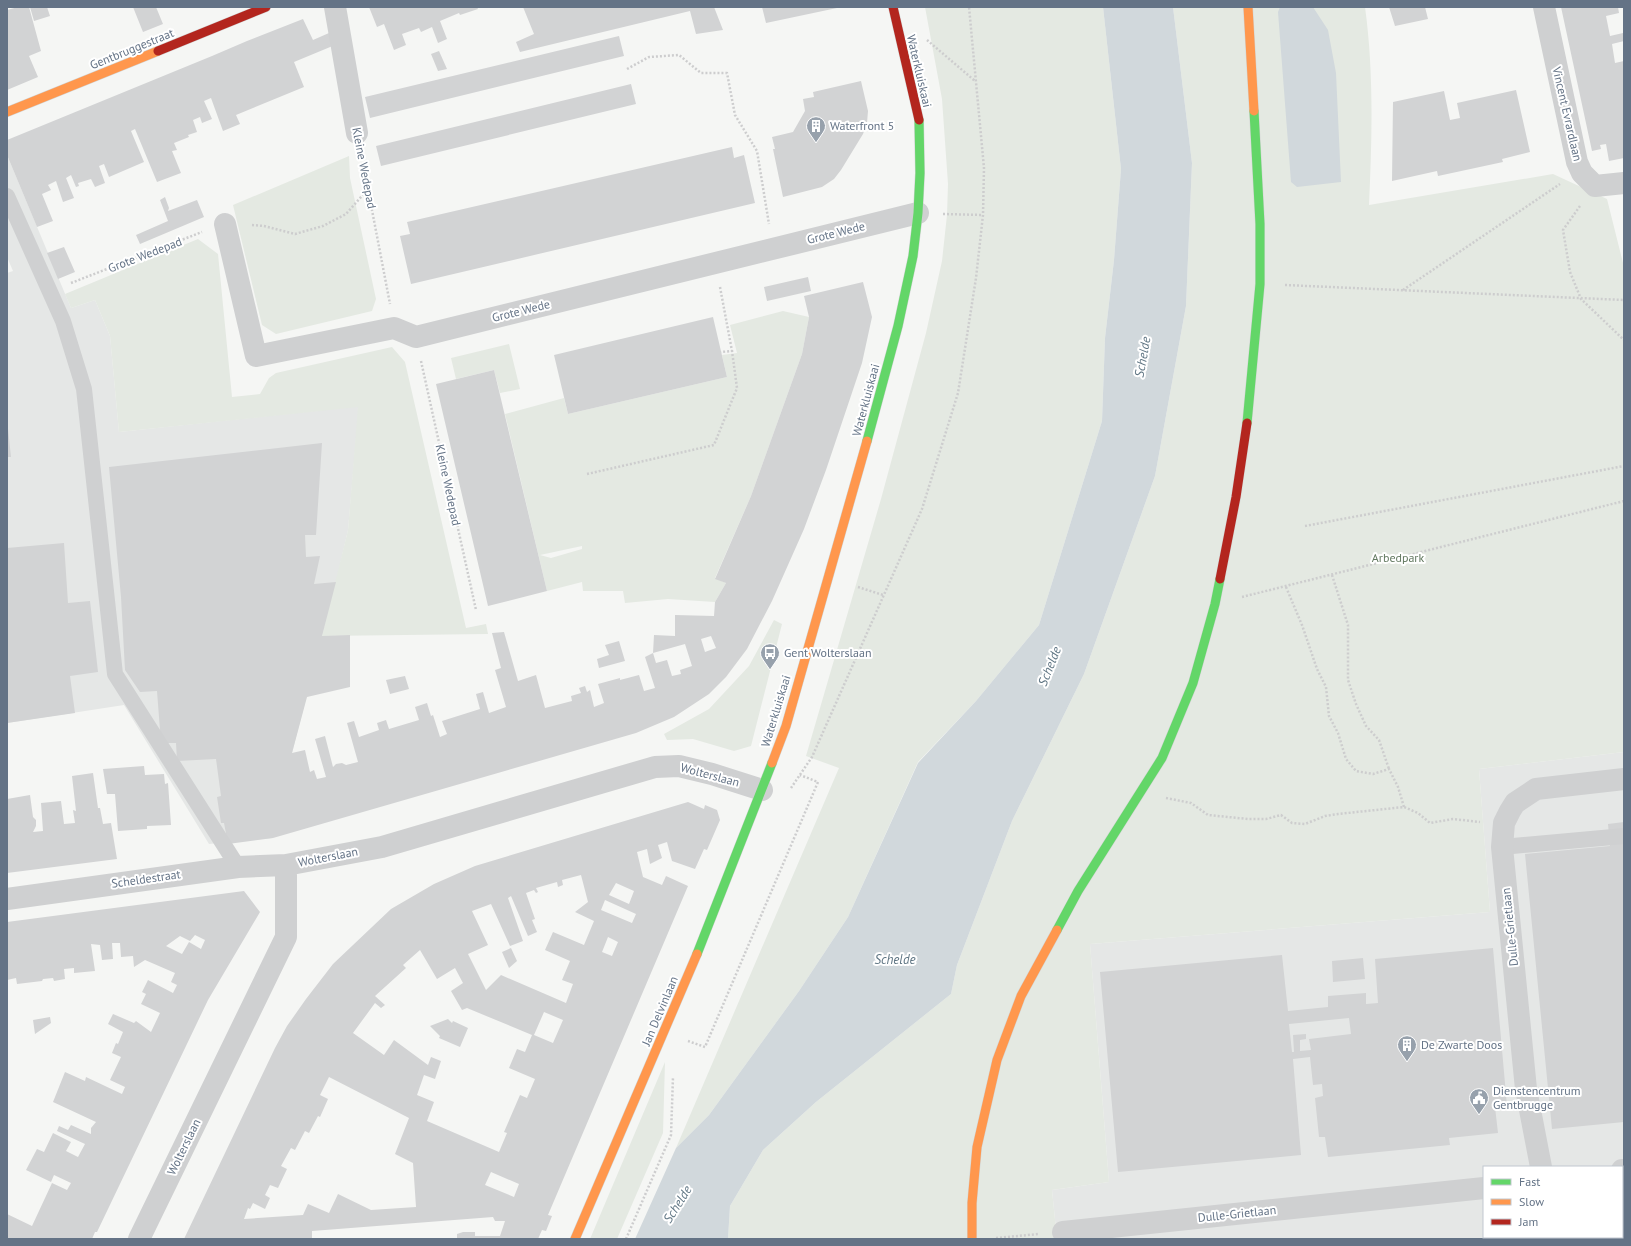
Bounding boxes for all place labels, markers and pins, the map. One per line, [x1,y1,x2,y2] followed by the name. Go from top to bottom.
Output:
[805,115,827,143] building icon: Waterfront 5
[830,118,894,133] place label: Waterfront 5
[759,642,781,670] bus stop icon: Gent Wolterslaan
[784,645,872,660] place label: Gent Wolterslaan
[1396,1034,1418,1062] building icon: De Zwarte Doos
[1421,1037,1502,1052] place label: De Zwarte Doos
[1493,1083,1581,1112] place label: Dienstencentrum Gentbrugge
[1468,1087,1490,1115] public building icon: Dienstencentrum Gentbrugge

